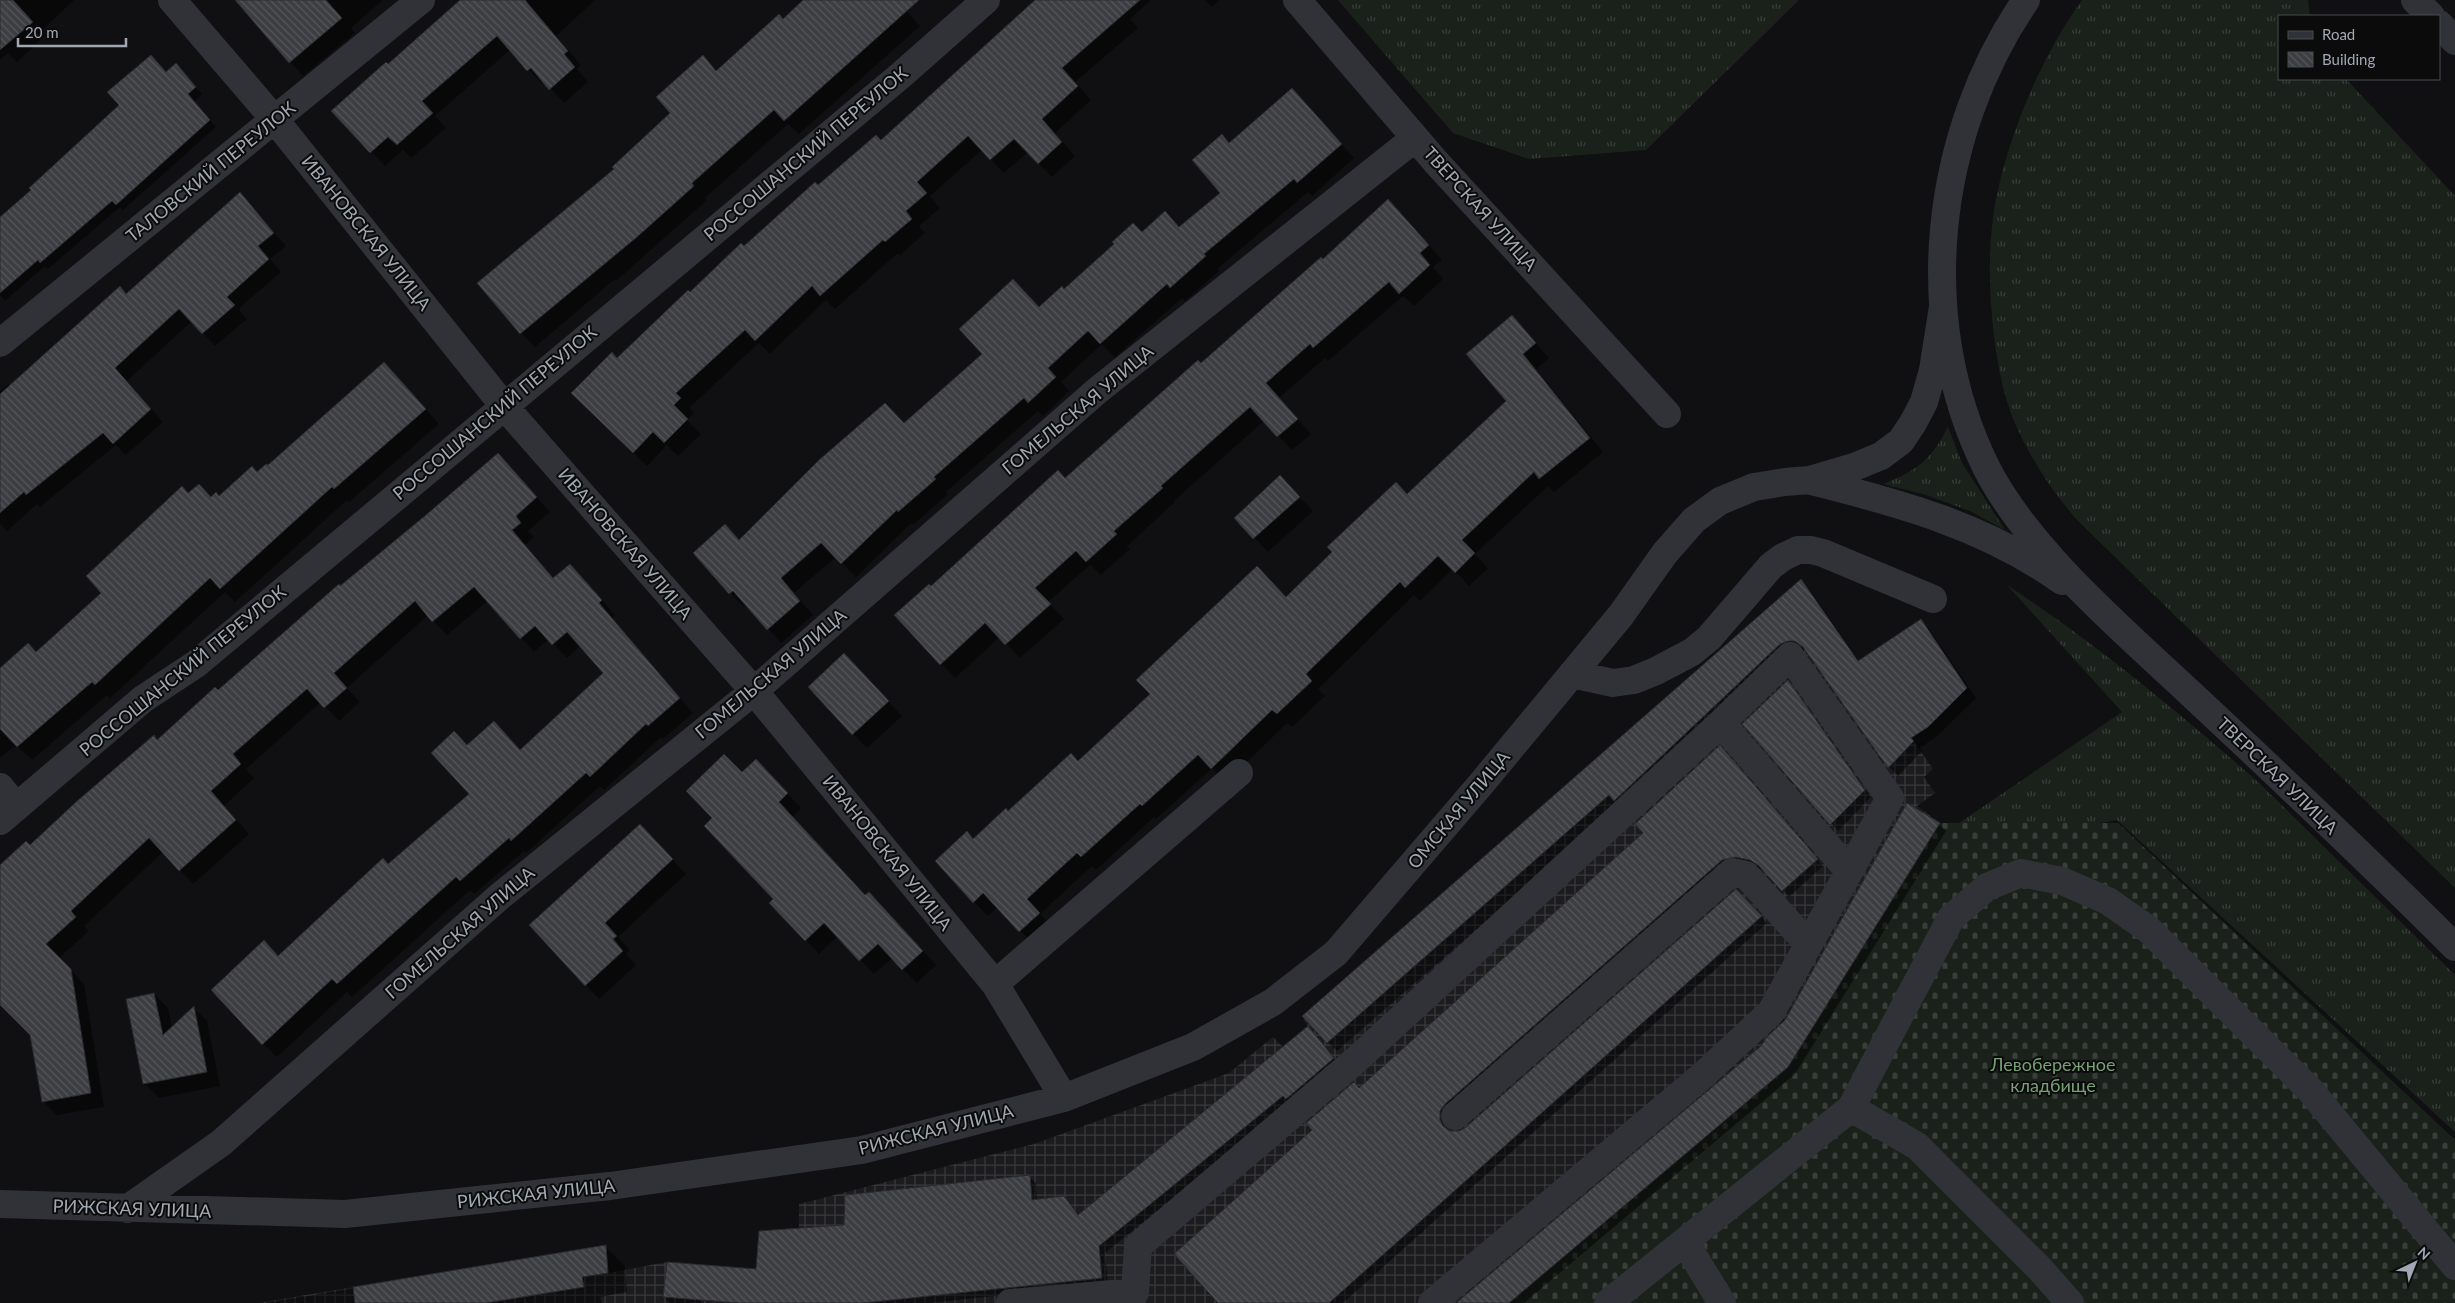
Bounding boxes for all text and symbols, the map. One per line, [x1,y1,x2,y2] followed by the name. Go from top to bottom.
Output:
[18,15,125,47] scale bar
[2278,15,2440,80] legend
[25,23,59,41] text: 20 m
[2322,25,2355,43] text: Road
[2322,50,2375,68] text: Building
[699,62,912,245] street label: РОССОШАНСКИЙ ПЕРЕУЛОК
[121,96,300,246] street label: ТАЛОВСКИЙ ПЕРЕУЛОК
[1419,142,1543,276] street label: ТВЕРСКАЯ УЛИЦА
[297,150,437,315] street label: ИВАНОВСКАЯ УЛИЦА
[388,321,601,504] street label: РОССОШАНСКИЙ ПЕРЕУЛОК
[997,339,1158,479] street label: ГОМЕЛЬСКАЯ УЛИЦА
[554,463,698,624] street label: ИВАНОВСКАЯ УЛИЦА
[75,580,290,760] street label: РОССОШАНСКИЙ ПЕРЕУЛОК
[690,603,851,743] street label: ГОМЕЛЬСКАЯ УЛИЦА
[2213,712,2343,839] street label: ТВЕРСКАЯ УЛИЦА
[1403,745,1514,873] street label: ОМСКАЯ УЛИЦА
[818,770,958,935] street label: ИВАНОВСКАЯ УЛИЦА
[380,861,539,1003] street label: ГОМЕЛЬСКАЯ УЛИЦА
[1989,1053,2116,1096] park label: Левобережное кладбище
[856,1099,1016,1159] street label: РИЖСКАЯ УЛИЦА
[456,1174,617,1212] street label: РИЖСКАЯ УЛИЦА
[52,1194,213,1222] street label: РИЖСКАЯ УЛИЦА
[2390,1238,2440,1288] north arrow
[2414,1243,2434,1263] text: N

